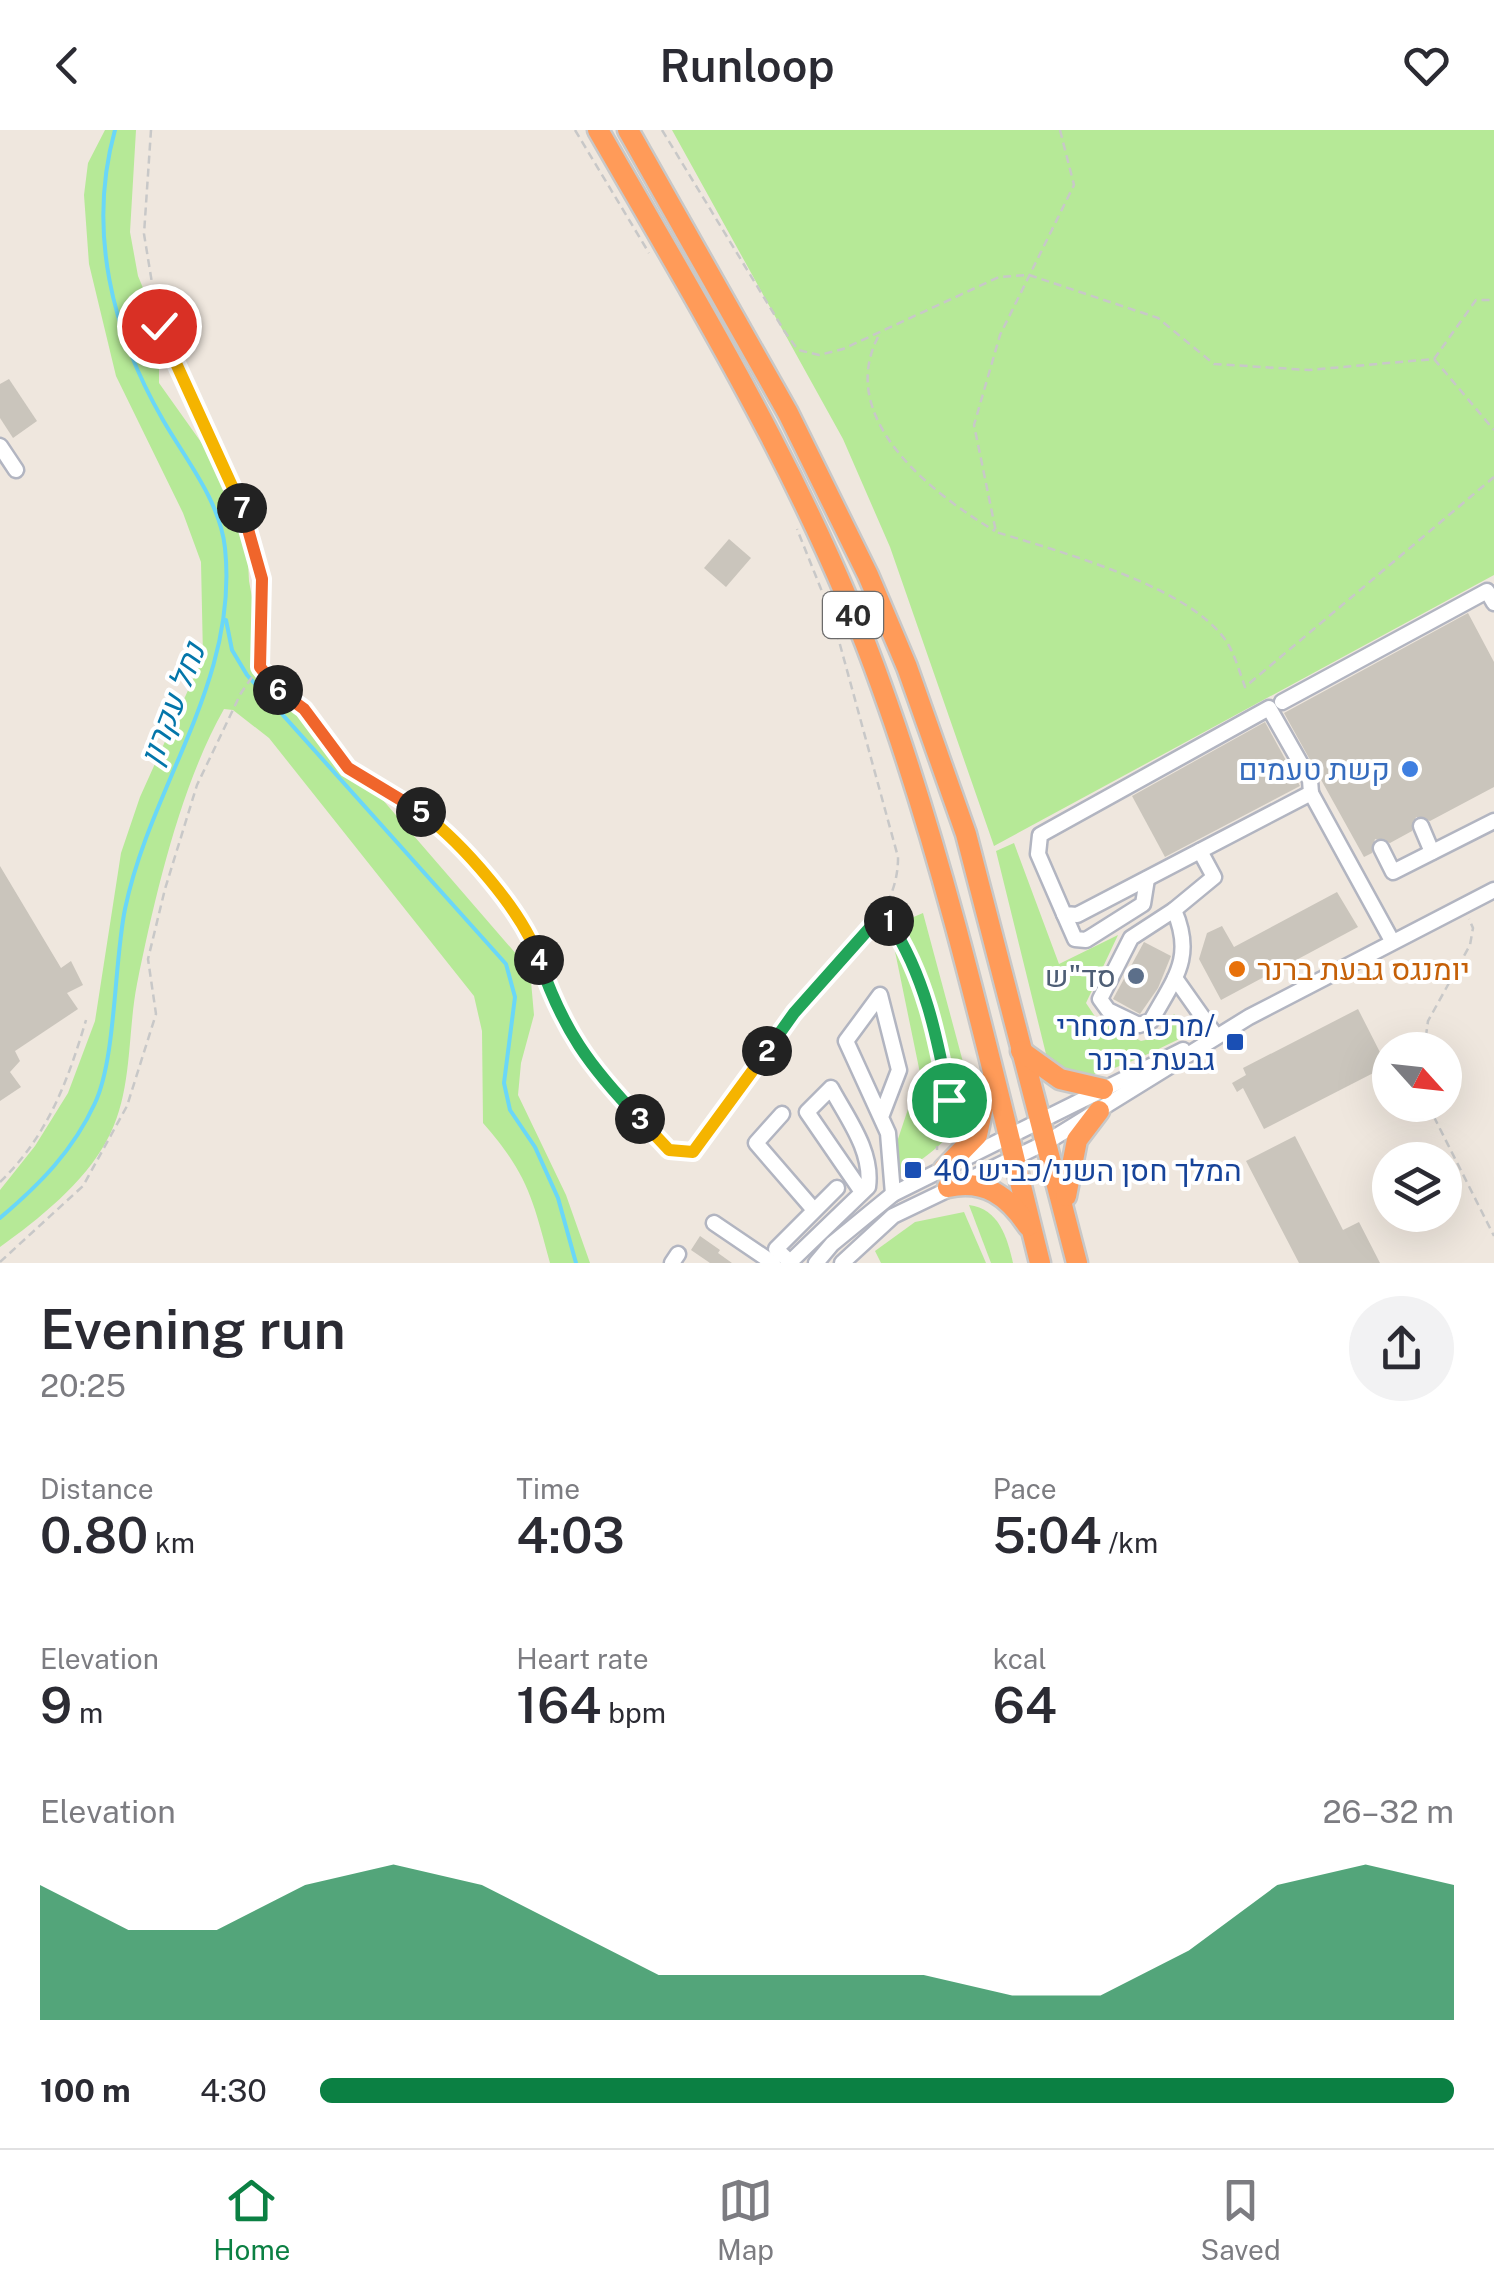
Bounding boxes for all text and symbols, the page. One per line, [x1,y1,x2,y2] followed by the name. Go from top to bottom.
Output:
[40,38,95,93] icon: back
[1399,38,1454,93] icon: heart
[659,39,835,92] text: Runloop
[117,284,202,369] pin
[132,299,187,354] icon: check
[217,483,267,533] pin: 7
[233,491,251,524] text: 7
[823,592,883,638] road number: 40
[132,635,213,770] water label: נחל עקרון
[253,665,303,715] pin: 6
[269,673,287,706] text: 6
[1239,751,1390,787] place label: קשת טעמים
[1399,758,1421,780] marker: קשת טעמים
[396,787,446,837] pin: 5
[412,795,430,828] text: 5
[864,896,914,946] pin: 1
[883,904,895,937] text: 1
[514,935,564,985] pin: 4
[530,943,548,976] text: 4
[1257,951,1470,987] place label: יומנגס גבעת ברנר
[1045,958,1116,994] place label: סד"ש
[1226,958,1248,980] marker: יומנגס גבעת ברנר
[1125,965,1147,987] marker: סד"ש
[1057,1007,1215,1077] place label: מרכז מסחרי/ גבעת ברנר
[742,1026,792,1076] pin: 2
[1224,1031,1246,1053] marker: מרכז מסחרי/ גבעת ברנר
[1372,1032,1462,1122] north arrow
[1372,1032,1462,1232] map controls
[758,1034,776,1067] text: 2
[907,1058,992,1143] pin
[922,1073,977,1128] icon: arrive
[615,1094,665,1144] pin: 3
[631,1102,649,1135] text: 3
[1372,1142,1462,1232] button: layers
[933,1152,1242,1188] place label: המלך חסן השני/כביש 40
[902,1159,924,1181] marker: המלך חסן השני/כביש 40
[1349,1296,1454,1401] button: share
[40,1297,346,1361] text: Evening run
[40,1367,126,1404] text: 20:25
[40,1472,154,1505] text: Distance
[516,1472,580,1505] text: Time
[993,1472,1057,1505] text: Pace
[40,1505,148,1564] text: 0.80
[516,1505,625,1564] text: 4:03
[993,1505,1102,1564] text: 5:04
[148,1526,195,1559] text: km
[1102,1526,1158,1559] text: /km
[40,1642,159,1675] text: Elevation
[516,1642,649,1675] text: Heart rate
[993,1642,1047,1675] text: kcal
[40,1675,72,1734] text: 9
[516,1675,601,1734] text: 164
[993,1675,1057,1734] text: 64
[72,1696,103,1729] text: m
[601,1696,666,1729] text: bpm
[40,1793,176,1830] text: Elevation
[1323,1793,1454,1830] text: 26–32 m
[40,2072,131,2109] text: 100 m
[200,2072,267,2109] text: 4:30
[213,2173,290,2266] tab: Home
[717,2173,774,2266] tab: Map
[1201,2173,1281,2266] tab: Saved

